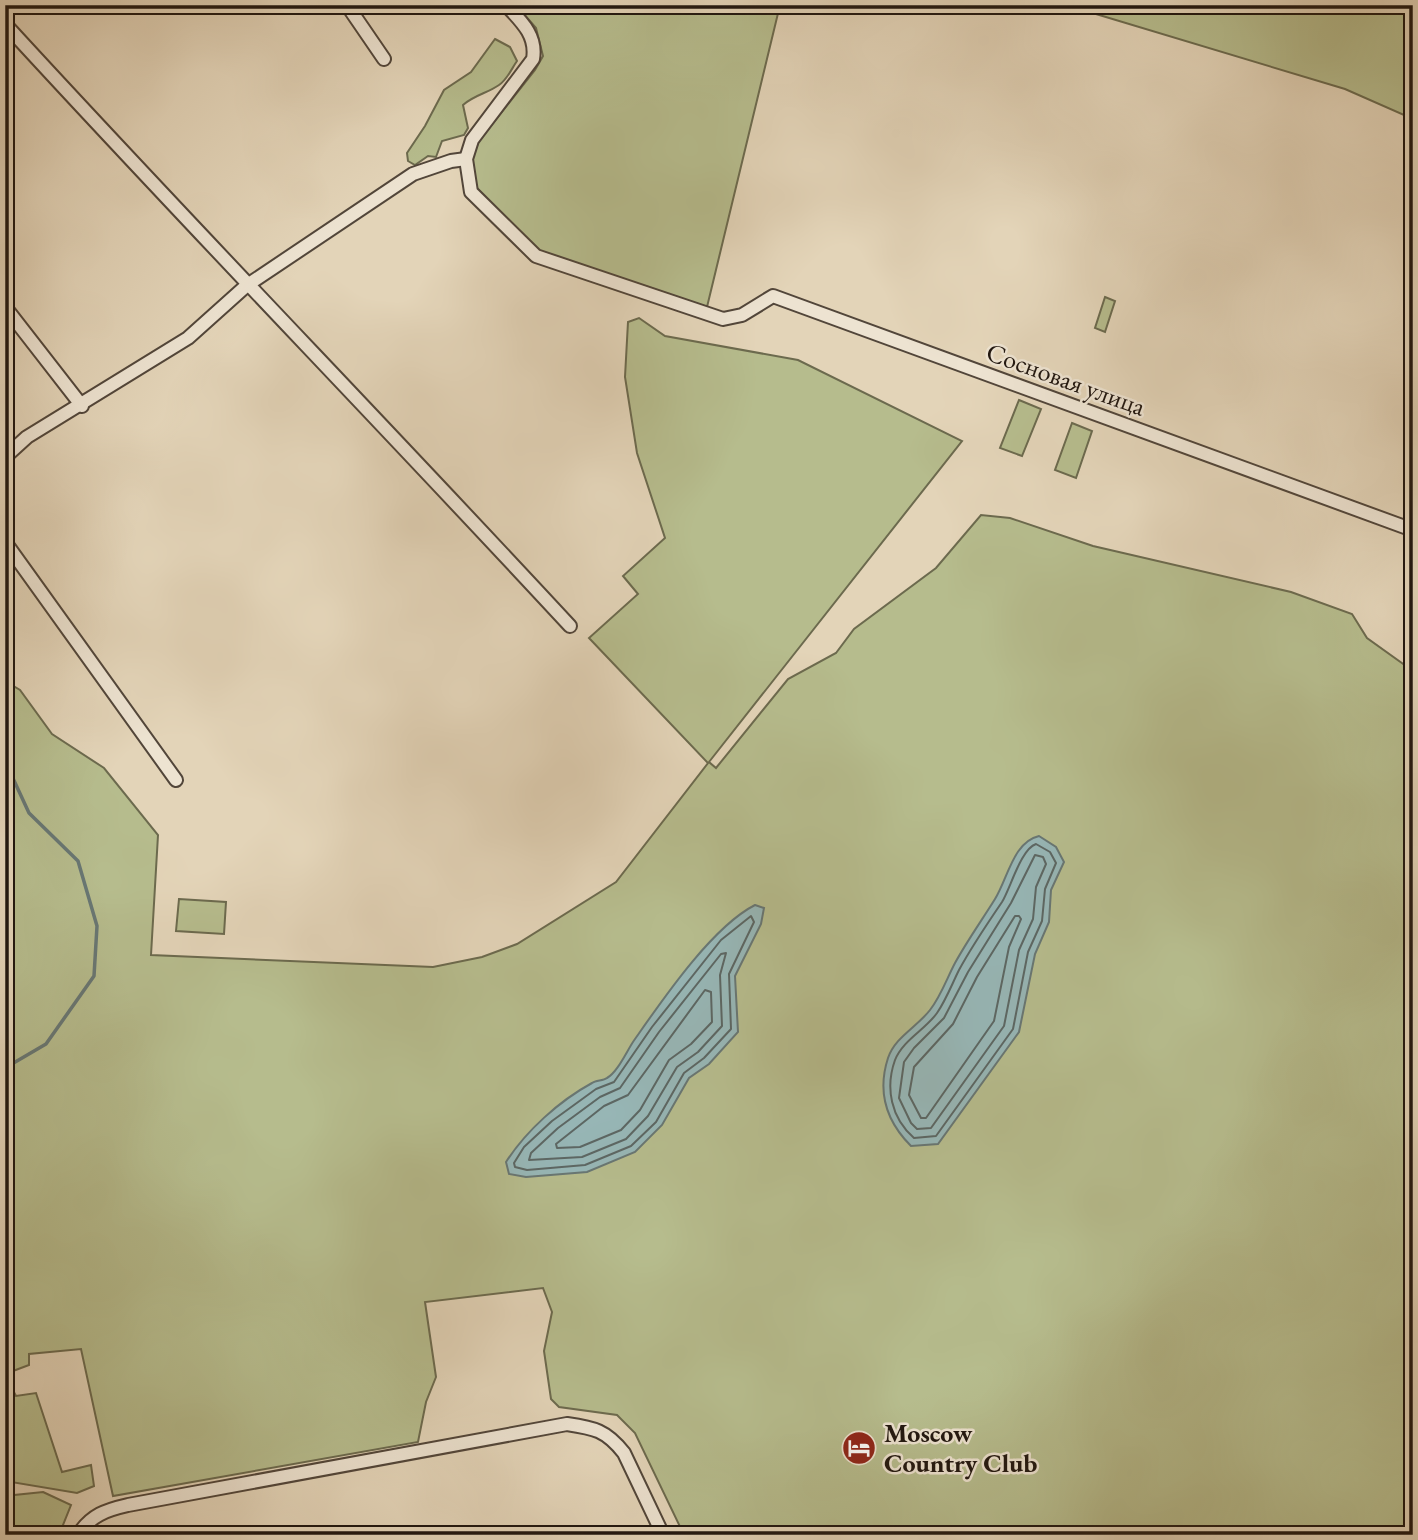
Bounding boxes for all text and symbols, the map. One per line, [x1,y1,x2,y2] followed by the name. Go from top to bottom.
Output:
[982,334,1151,424] street label: Сосновая улица
[884,1416,1037,1480] place label: Moscow Country Club
[840,1429,878,1467] hotel icon: Moscow Country Club

